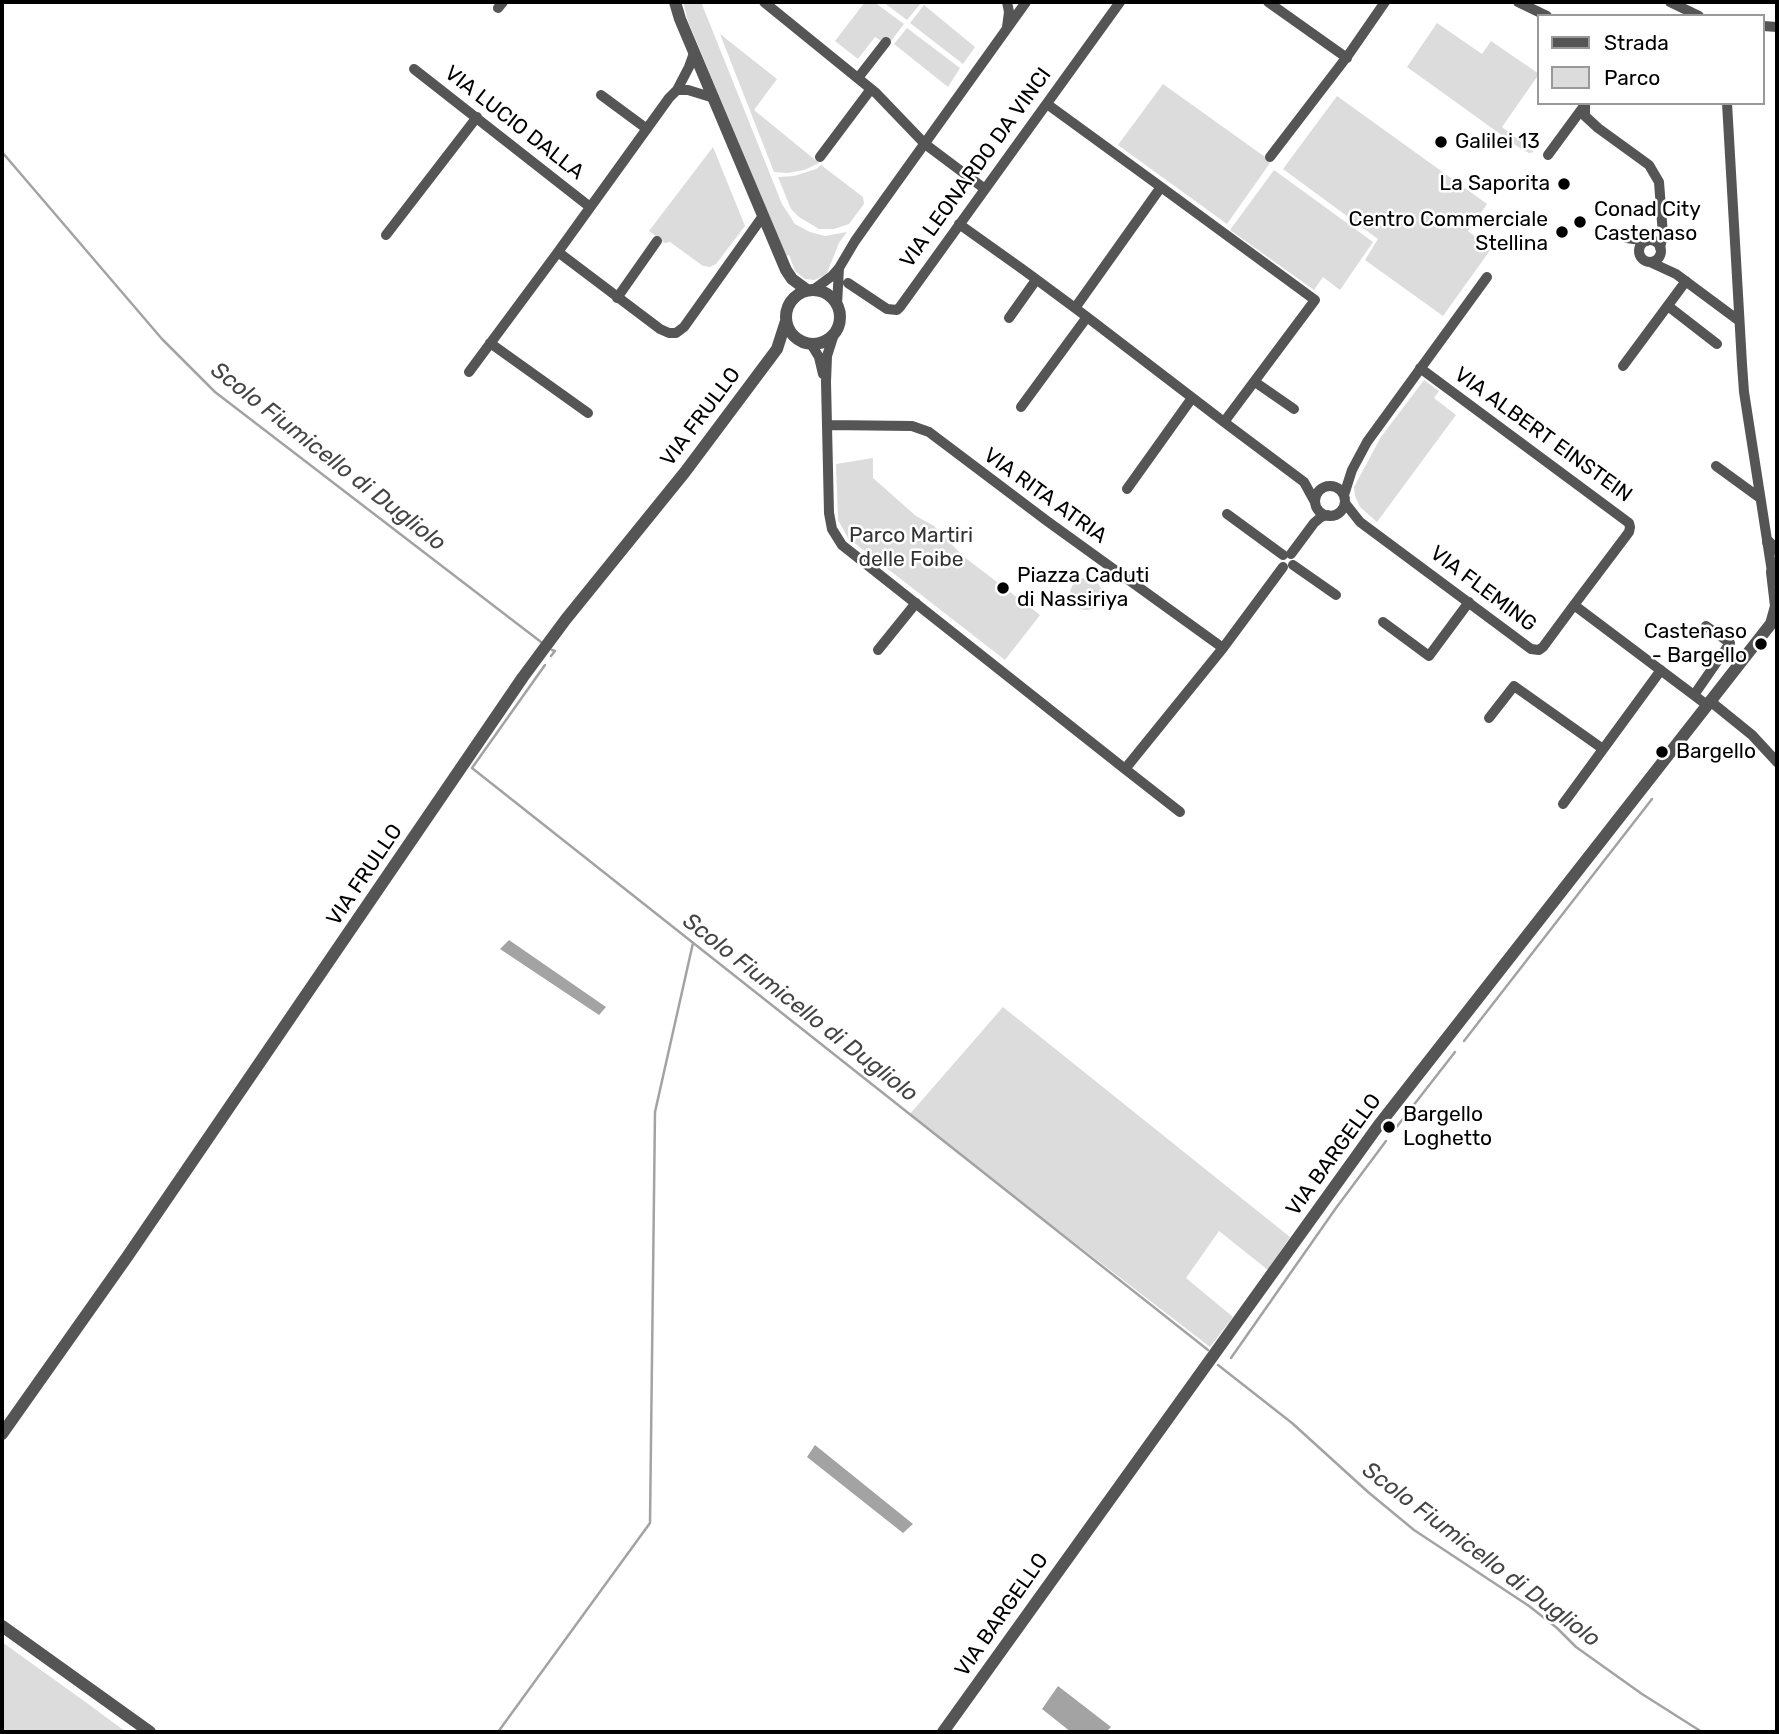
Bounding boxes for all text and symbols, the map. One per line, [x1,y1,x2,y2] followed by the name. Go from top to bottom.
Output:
[1538,14,1765,105] legend
[1604,30,1669,55] text: Strada
[439,61,589,185] street label: VIA LUCIO DALLA
[895,63,1057,273] street label: VIA LEONARDO DA VINCI
[1604,65,1660,90] text: Parco
[1455,129,1540,155] place label: Galilei 13
[1433,134,1449,150] marker: Galilei 13
[1439,171,1550,197] place label: La Saporita
[1556,176,1572,192] marker: La Saporita
[1594,197,1701,247] place label: Conad City Castenaso
[1348,207,1548,257] place label: Centro Commerciale Stellina
[1572,214,1588,230] marker: Conad City Castenaso
[1554,224,1570,240] marker: Centro Commerciale Stellina
[205,357,451,557] water label: Scolo Fiumicello di Dugliolo
[1449,362,1637,508] street label: VIA ALBERT EINSTEIN
[656,363,746,471] street label: VIA FRULLO
[978,443,1112,549] street label: VIA RITA ATRIA
[849,523,973,573] park label: Parco Martiri delle Foibe
[1425,541,1541,637] street label: VIA FLEMING
[1017,563,1149,613] place label: Piazza Caduti di Nassiriya
[995,580,1011,596] marker: Piazza Caduti di Nassiriya
[1644,619,1747,669] place label: Castenaso - Bargello
[1753,636,1769,652] marker: Castenaso - Bargello
[1676,739,1756,765] place label: Bargello
[1654,744,1670,760] marker: Bargello
[322,819,408,931] street label: VIA FRULLO
[677,908,923,1108] water label: Scolo Fiumicello di Dugliolo
[1281,1089,1387,1221] street label: VIA BARGELLO
[1403,1102,1492,1152] place label: Bargello Loghetto
[1381,1119,1397,1135] marker: Bargello Loghetto
[1357,1457,1605,1653] water label: Scolo Fiumicello di Dugliolo
[950,1548,1054,1682] street label: VIA BARGELLO

